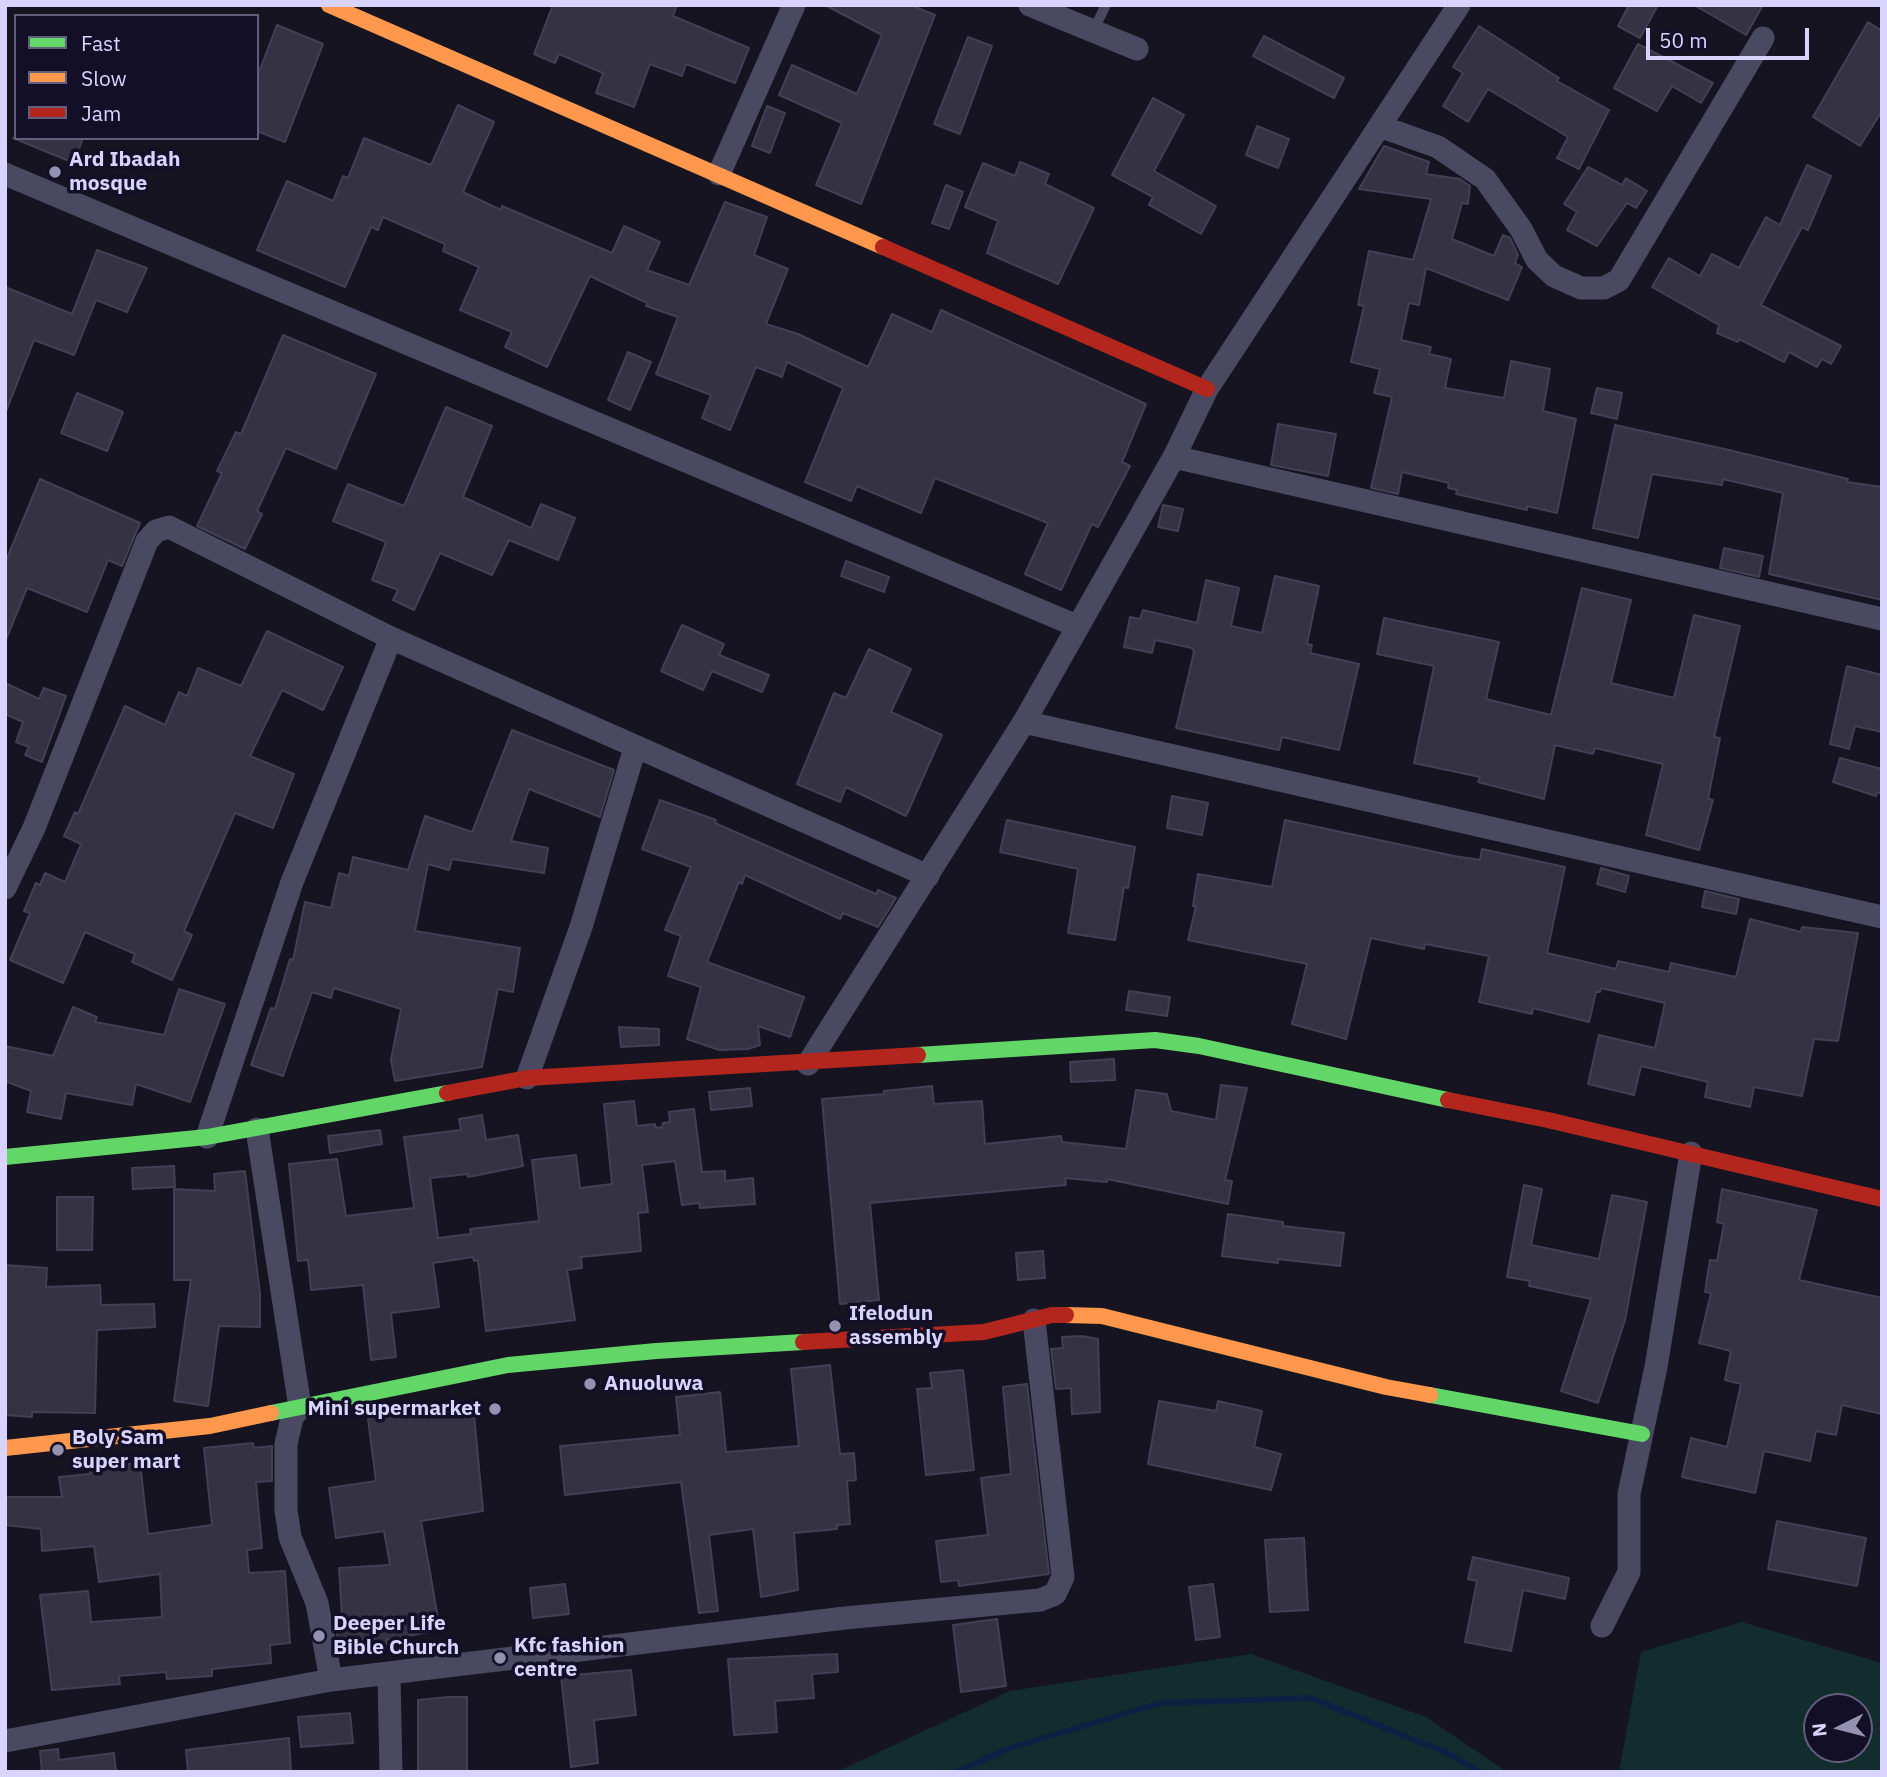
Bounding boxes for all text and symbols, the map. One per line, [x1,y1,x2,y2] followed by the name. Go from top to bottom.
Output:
[14,14,259,140] legend
[1649,14,1812,58] scale bar
[1659,26,1708,54] text: 50 m
[81,29,121,57] text: Fast
[81,64,127,92] text: Slow
[81,99,121,127] text: Jam
[69,147,181,197] place label: Ard Ibadah mosque
[47,164,63,180] marker: Ard Ibadah mosque
[849,1301,943,1351] place label: Ifelodun assembly
[827,1318,843,1334] marker: Ifelodun assembly
[604,1371,703,1397] place label: Anuoluwa
[582,1376,598,1392] marker: Anuoluwa
[308,1396,481,1422] place label: Mini supermarket
[487,1401,503,1417] marker: Mini supermarket
[72,1425,180,1475] place label: Boly Sam super mart
[50,1442,66,1458] marker: Boly Sam super mart
[333,1611,459,1661] place label: Deeper Life Bible Church
[311,1628,327,1644] marker: Deeper Life Bible Church
[514,1633,625,1683] place label: Kfc fashion centre
[492,1650,508,1666] marker: Kfc fashion centre
[1803,1693,1873,1763] north arrow
[1806,1722,1832,1738] text: N

